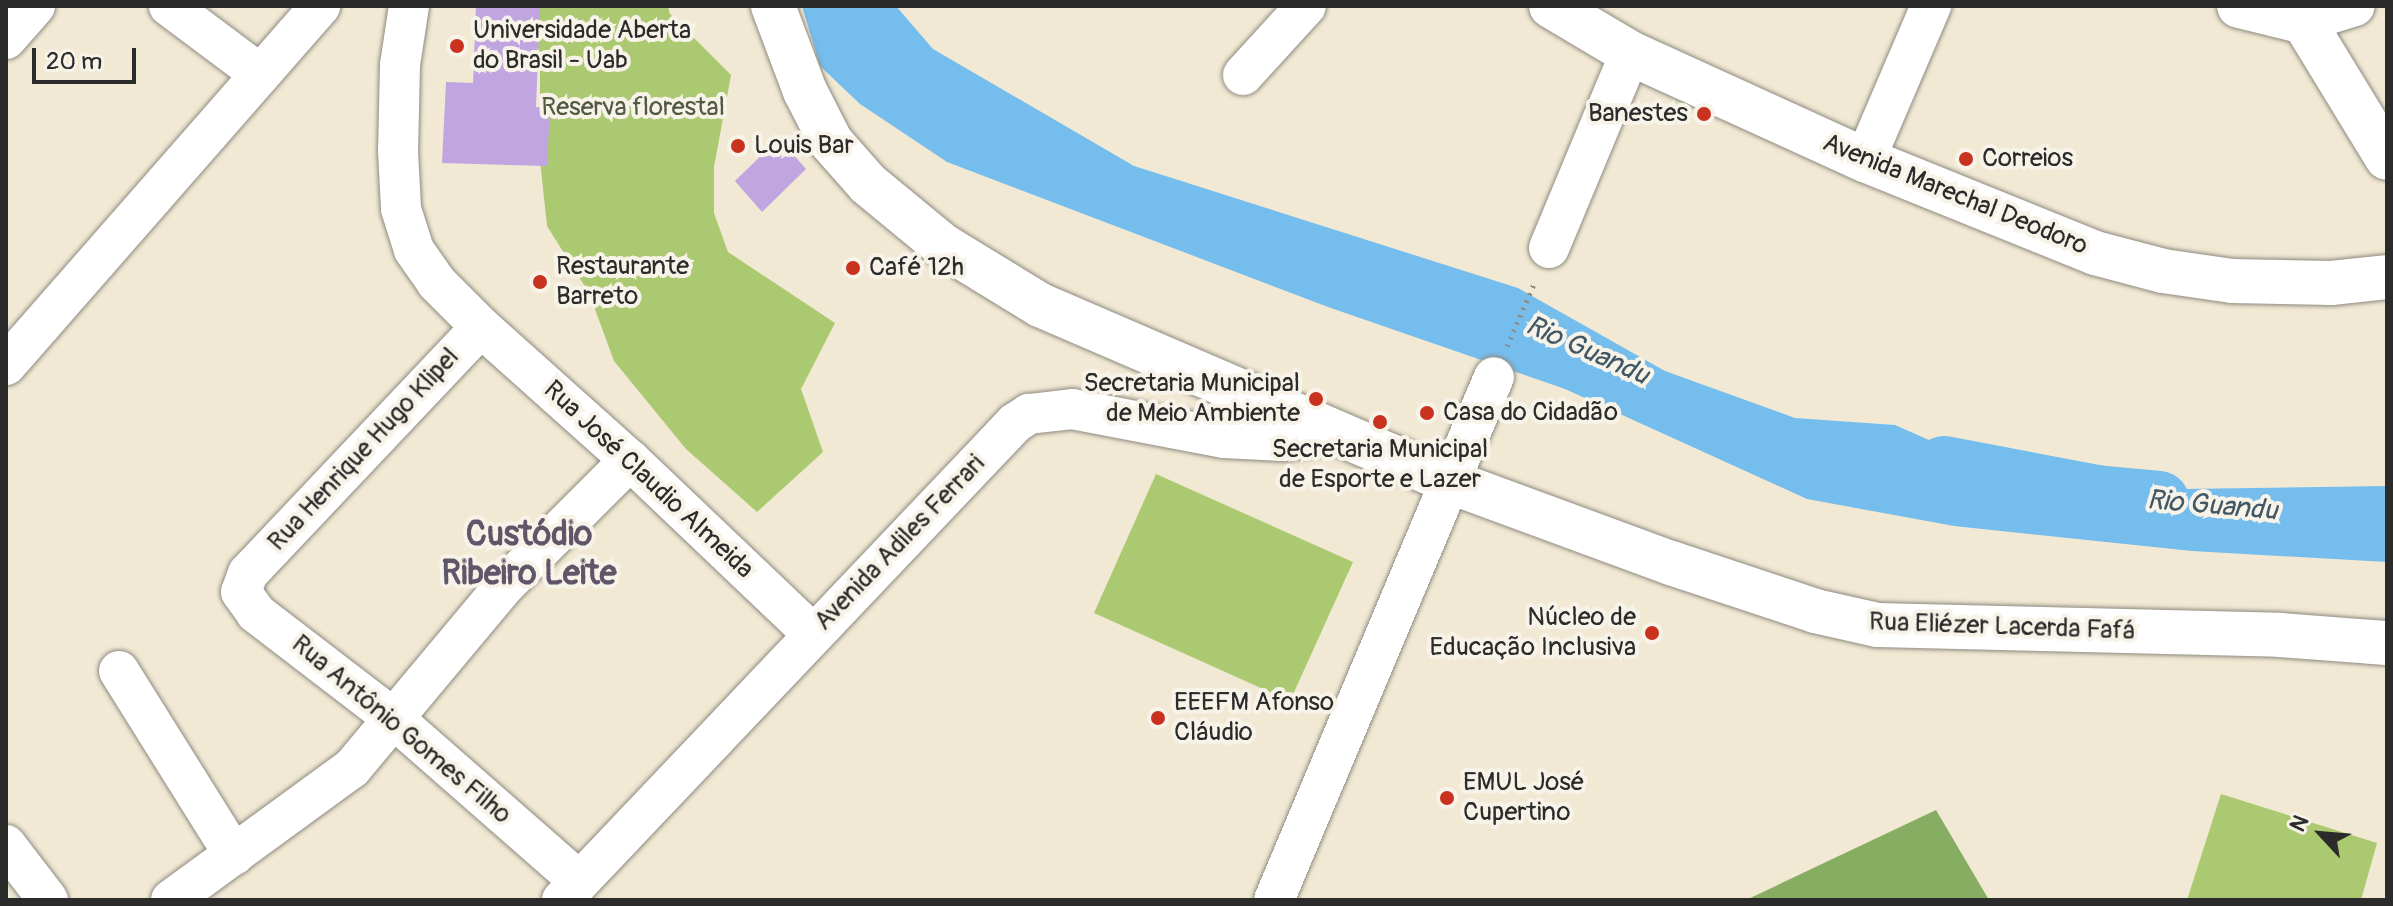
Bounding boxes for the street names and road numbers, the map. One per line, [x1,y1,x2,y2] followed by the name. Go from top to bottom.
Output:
[1818,128,2092,262] street label: Avenida Marechal Deodoro
[262,342,466,558] street label: Rua Henrique Hugo Klipel
[537,375,759,585] street label: Rua José Claudio Almeida
[808,449,992,637] street label: Avenida Adiles Ferrari
[1868,607,2136,647] street label: Rua Eliézer Lacerda Fafá
[285,629,517,831] street label: Rua Antônio Gomes Filho

